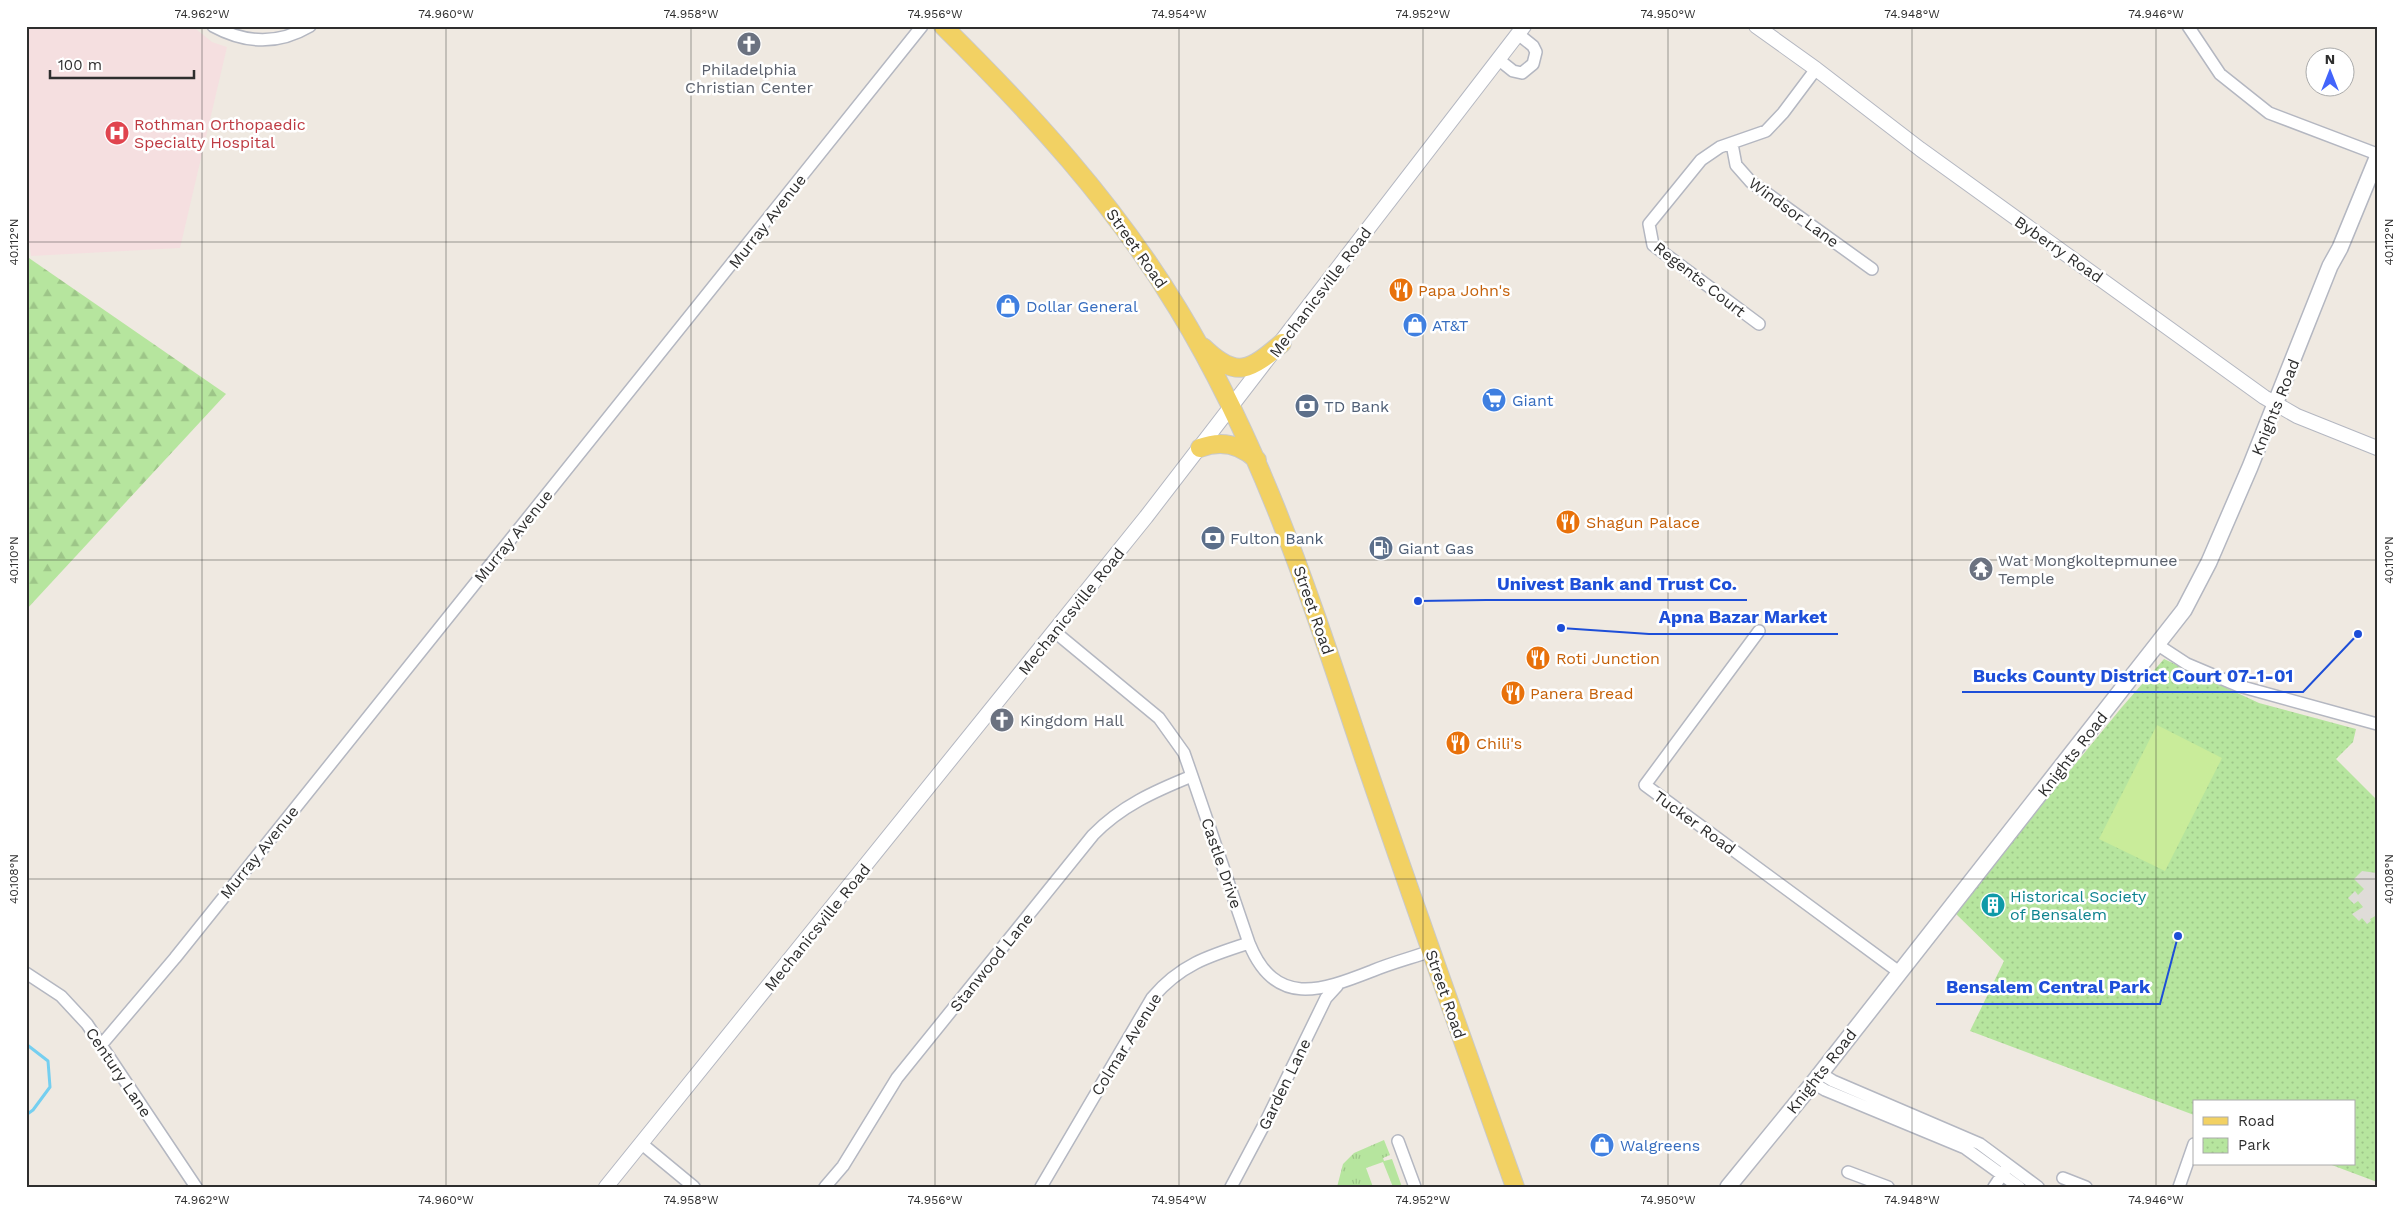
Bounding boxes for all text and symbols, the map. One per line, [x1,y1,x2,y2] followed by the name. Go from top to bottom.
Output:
[174,7,230,21] text: 74.962°W
[418,7,474,21] text: 74.960°W
[663,7,719,21] text: 74.958°W
[907,7,963,21] text: 74.956°W
[1151,7,1207,21] text: 74.954°W
[1396,7,1451,21] text: 74.952°W
[1640,7,1696,21] text: 74.950°W
[1884,7,1940,21] text: 74.948°W
[2128,7,2184,21] text: 74.946°W
[736,31,762,57] church icon: Philadelphia Christian Center
[50,48,194,80] scale bar
[2306,48,2356,98] north arrow
[2325,51,2335,67] text: N
[58,56,102,74] text: 100 m
[685,60,813,97] place label: Philadelphia Christian Center
[134,115,306,152] place label: Rothman Orthopaedic Specialty Hospital
[104,120,130,146] hospital icon: Rothman Orthopaedic Specialty Hospital
[725,170,810,272] street label: Murray Avenue
[1745,173,1843,252] street label: Windsor Lane
[1102,205,1171,292] street label: Street Road
[2011,212,2107,287] street label: Byberry Road
[7,219,21,265] text: 40.112°N
[2382,219,2396,265] text: 40.112°N
[1265,223,1376,361] street label: Mechanicsville Road
[1650,238,1749,321] street label: Regents Court
[1388,277,1414,303] restaurant icon: Papa John's
[1418,281,1511,300] place label: Papa John's
[995,293,1021,319] shop icon: Dollar General
[1026,297,1138,316] place label: Dollar General
[1402,312,1428,338] shop icon: AT&T
[1432,316,1469,335] place label: AT&T
[2247,356,2303,458] street label: Knights Road
[1481,387,1507,413] supermarket icon: Giant
[1512,391,1554,410] place label: Giant
[1294,393,1320,419] bank icon: TD Bank
[1324,397,1389,416] place label: TD Bank
[470,486,557,587] street label: Murray Avenue
[1555,509,1581,535] restaurant icon: Shagun Palace
[1586,513,1700,532] place label: Shagun Palace
[1200,525,1226,551] bank icon: Fulton Bank
[1230,529,1324,548] place label: Fulton Bank
[1368,535,1394,561] fuel station icon: Giant Gas
[7,536,21,584] text: 40.110°N
[2382,536,2396,584] text: 40.110°N
[1398,539,1474,558] place label: Giant Gas
[1014,544,1129,679] street label: Mechanicsville Road
[1998,551,2178,588] place label: Wat Mongkoltepmunee Temple
[1968,556,1994,582] temple icon: Wat Mongkoltepmunee Temple
[1289,563,1338,657] street label: Street Road
[1486,567,1747,600] callout: Univest Bank and Trust Co.
[1497,573,1737,594] text: Univest Bank and Trust Co.
[1649,601,1838,634] callout: Apna Bazar Market
[1659,606,1827,627] text: Apna Bazar Market
[1525,645,1551,671] restaurant icon: Roti Junction
[1556,649,1660,668] place label: Roti Junction
[1962,659,2303,692] callout: Bucks County District Court 07-1-01
[1973,665,2293,686] text: Bucks County District Court 07-1-01
[1500,680,1526,706] restaurant icon: Panera Bread
[1530,684,1633,703] place label: Panera Bread
[989,707,1015,733] church icon: Kingdom Hall
[2033,708,2111,801] street label: Knights Road
[1020,711,1124,730] place label: Kingdom Hall
[1445,730,1471,756] restaurant icon: Chili's
[1476,734,1522,753] place label: Chili's
[1650,786,1739,858] street label: Tucker Road
[216,802,303,903] street label: Murray Avenue
[1197,815,1246,911] street label: Castle Drive
[7,854,21,904] text: 40.108°N
[2382,854,2396,904] text: 40.108°N
[760,860,875,995] street label: Mechanicsville Road
[2010,887,2147,924] place label: Historical Society of Bensalem
[1980,892,2006,918] building icon: Historical Society of Bensalem
[946,909,1037,1015] street label: Stanwood Lane
[1421,947,1470,1041] street label: Street Road
[1936,971,2160,1004] callout: Bensalem Central Park
[1946,976,2151,997] text: Bensalem Central Park
[1087,989,1166,1099] street label: Colmar Avenue
[82,1024,156,1121] street label: Century Lane
[1782,1025,1860,1118] street label: Knights Road
[1254,1035,1315,1133] street label: Garden Lane
[2193,1100,2356,1166] legend
[2238,1112,2275,1130] text: Road
[1589,1132,1615,1158] shop icon: Walgreens
[1620,1136,1700,1155] place label: Walgreens
[2238,1136,2271,1154] text: Park
[174,1193,230,1207] text: 74.962°W
[418,1193,474,1207] text: 74.960°W
[663,1193,719,1207] text: 74.958°W
[907,1193,963,1207] text: 74.956°W
[1151,1193,1207,1207] text: 74.954°W
[1396,1193,1451,1207] text: 74.952°W
[1640,1193,1696,1207] text: 74.950°W
[1884,1193,1940,1207] text: 74.948°W
[2128,1193,2184,1207] text: 74.946°W

